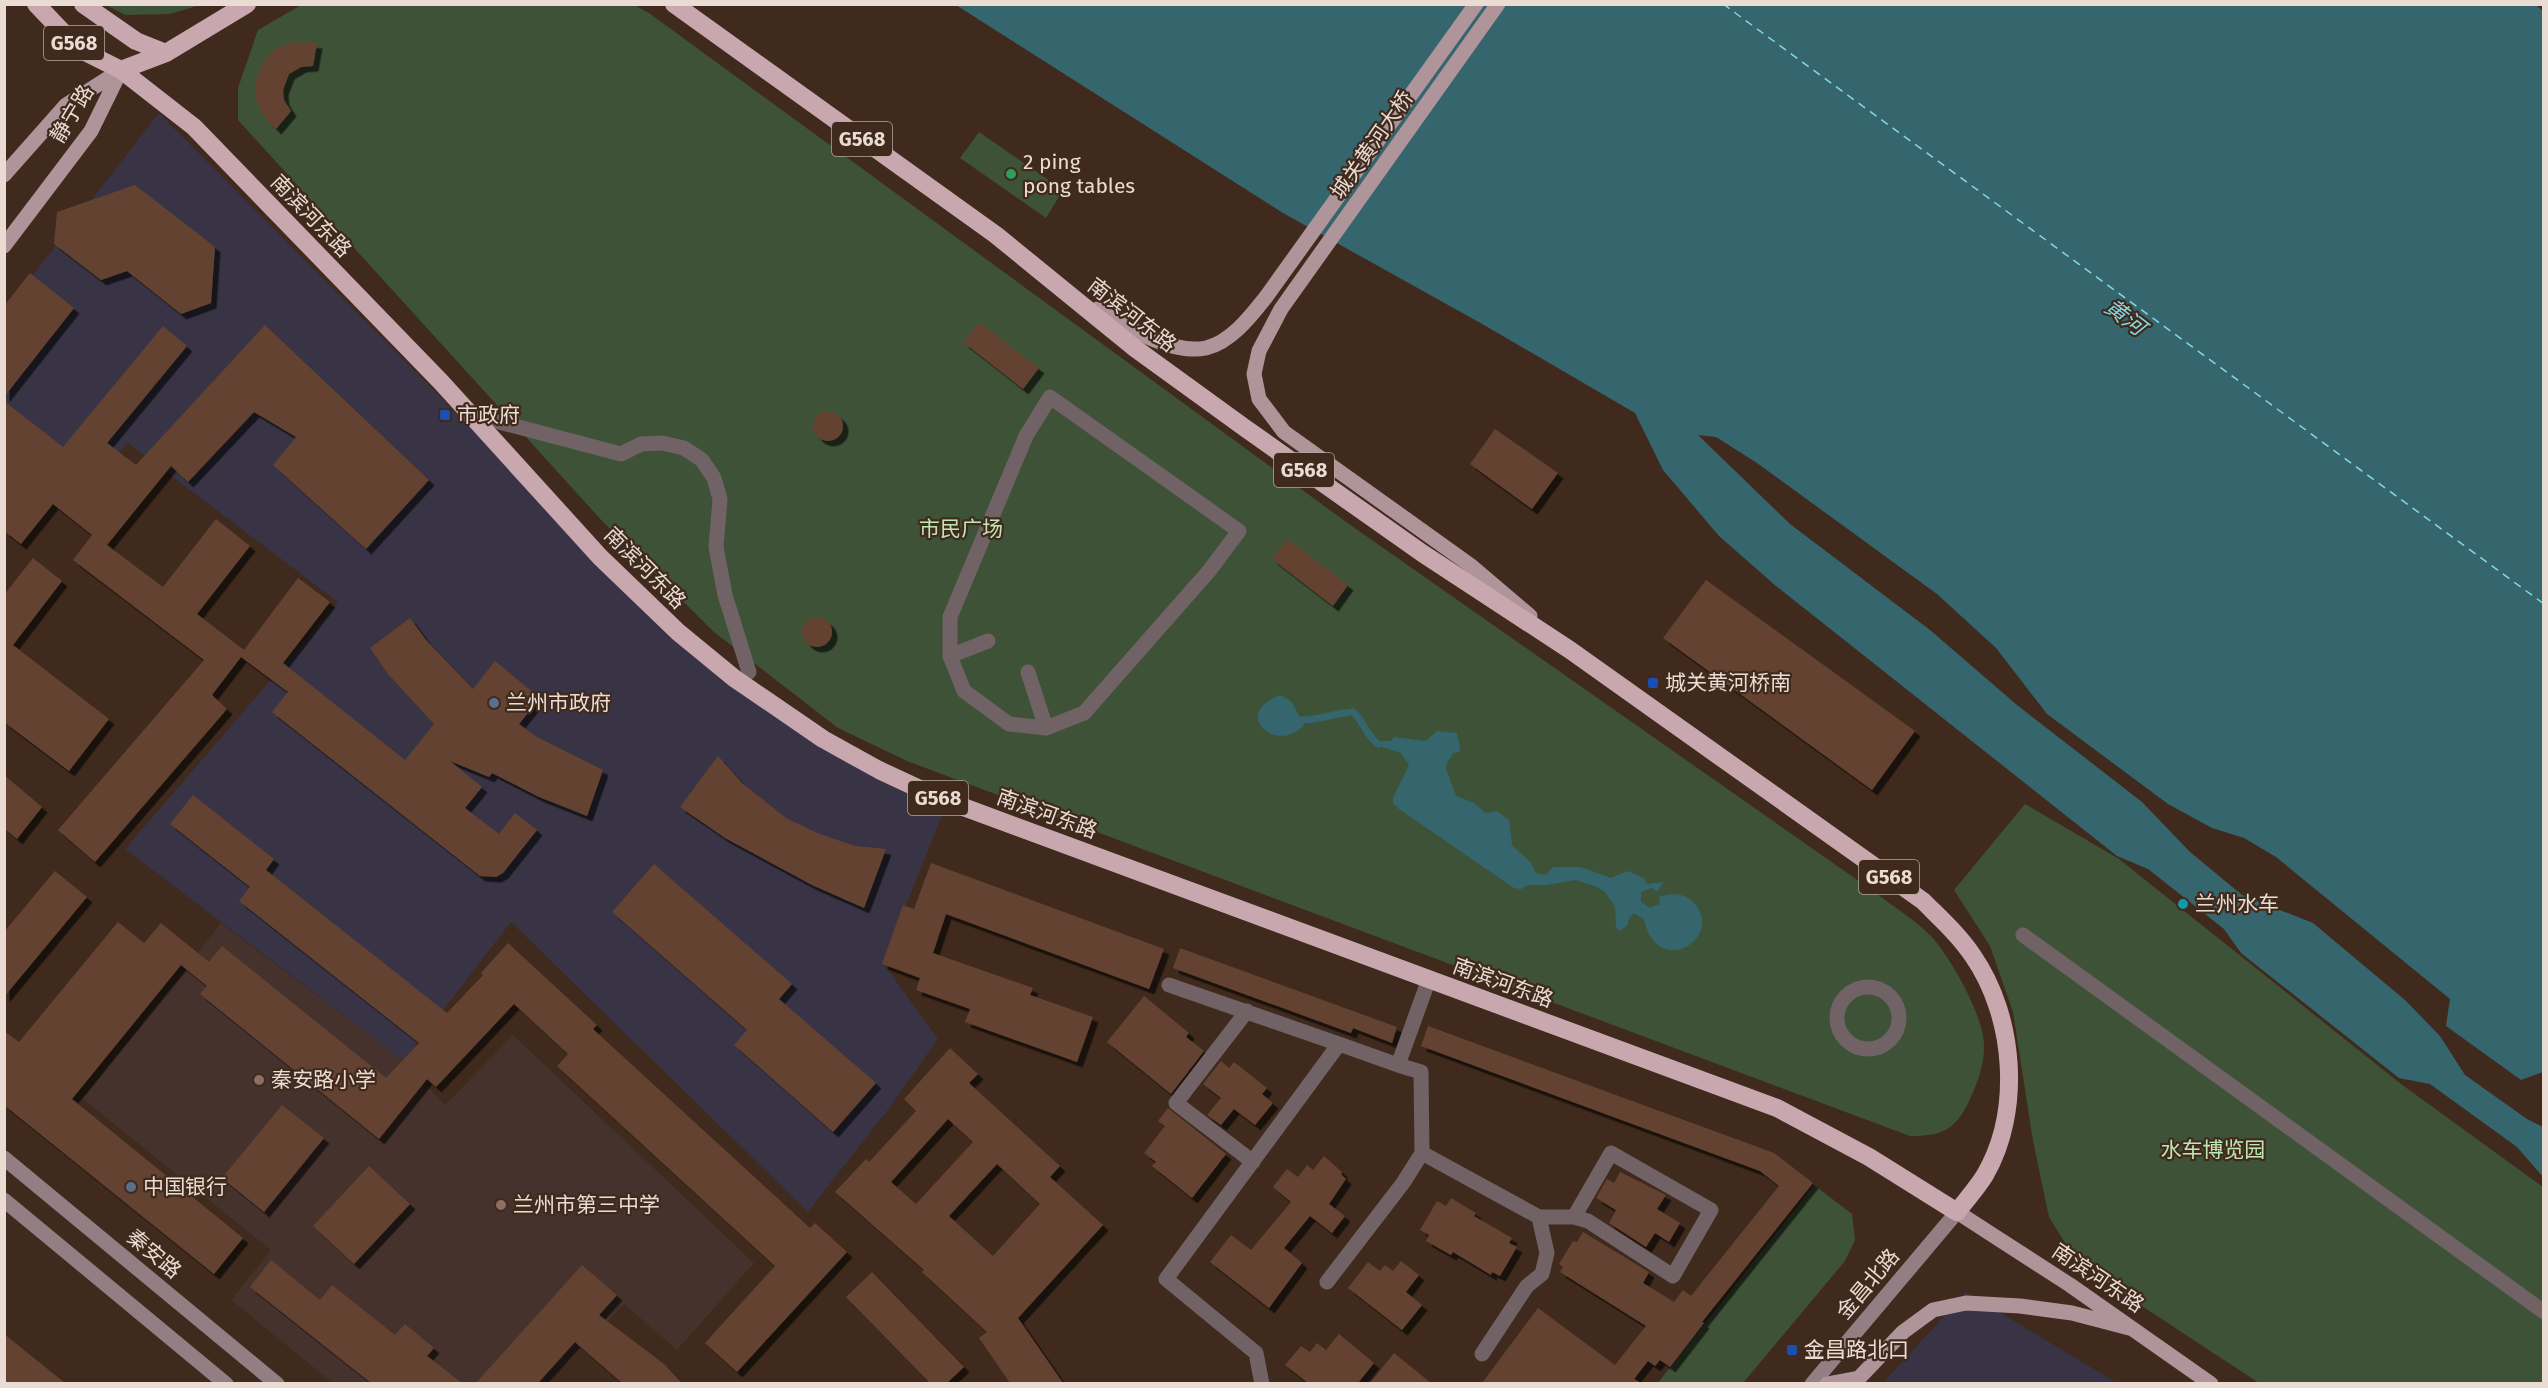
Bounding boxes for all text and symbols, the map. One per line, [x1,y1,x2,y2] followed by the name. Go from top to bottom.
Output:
[44,26,104,60] road number: G568
[45,80,99,148] street label: 静宁路
[1325,86,1419,204] street label: 城关黄河大桥
[832,122,892,156] road number: G568
[1023,149,1135,199] place label: 2 ping pong tables
[1004,167,1018,181] marker: 2 ping pong tables
[265,169,357,263] street label: 南滨河东路
[1083,272,1181,358] street label: 南滨河东路
[2099,293,2154,343] water label: 黄河
[457,402,520,428] place label: 市政府
[438,408,452,422] marker: 市政府
[1274,453,1334,487] road number: G568
[919,516,1003,542] park label: 市民广场
[599,522,691,614] street label: 南滨河东路
[1665,670,1791,696] place label: 城关黄河桥南
[1646,676,1660,690] marker: 城关黄河桥南
[506,690,611,716] place label: 兰州市政府
[487,696,501,710] marker: 兰州市政府
[908,781,968,815] road number: G568
[993,784,1101,844] street label: 南滨河东路
[1859,860,1919,894] road number: G568
[2195,891,2279,917] place label: 兰州水车
[2176,897,2190,911] marker: 兰州水车
[1449,953,1557,1013] street label: 南滨河东路
[271,1067,376,1093] place label: 秦安路小学
[252,1073,266,1087] marker: 秦安路小学
[2161,1137,2266,1163] park label: 水车博览园
[143,1174,227,1200] place label: 中国银行
[124,1180,138,1194] marker: 中国银行
[513,1192,660,1218] place label: 兰州市第三中学
[494,1198,508,1212] marker: 兰州市第三中学
[122,1224,186,1284] street label: 秦安路
[2047,1238,2149,1318] street label: 南滨河东路
[1831,1243,1905,1325] street label: 金昌北路
[1804,1337,1909,1363] place label: 金昌路北口
[1785,1343,1799,1357] marker: 金昌路北口

